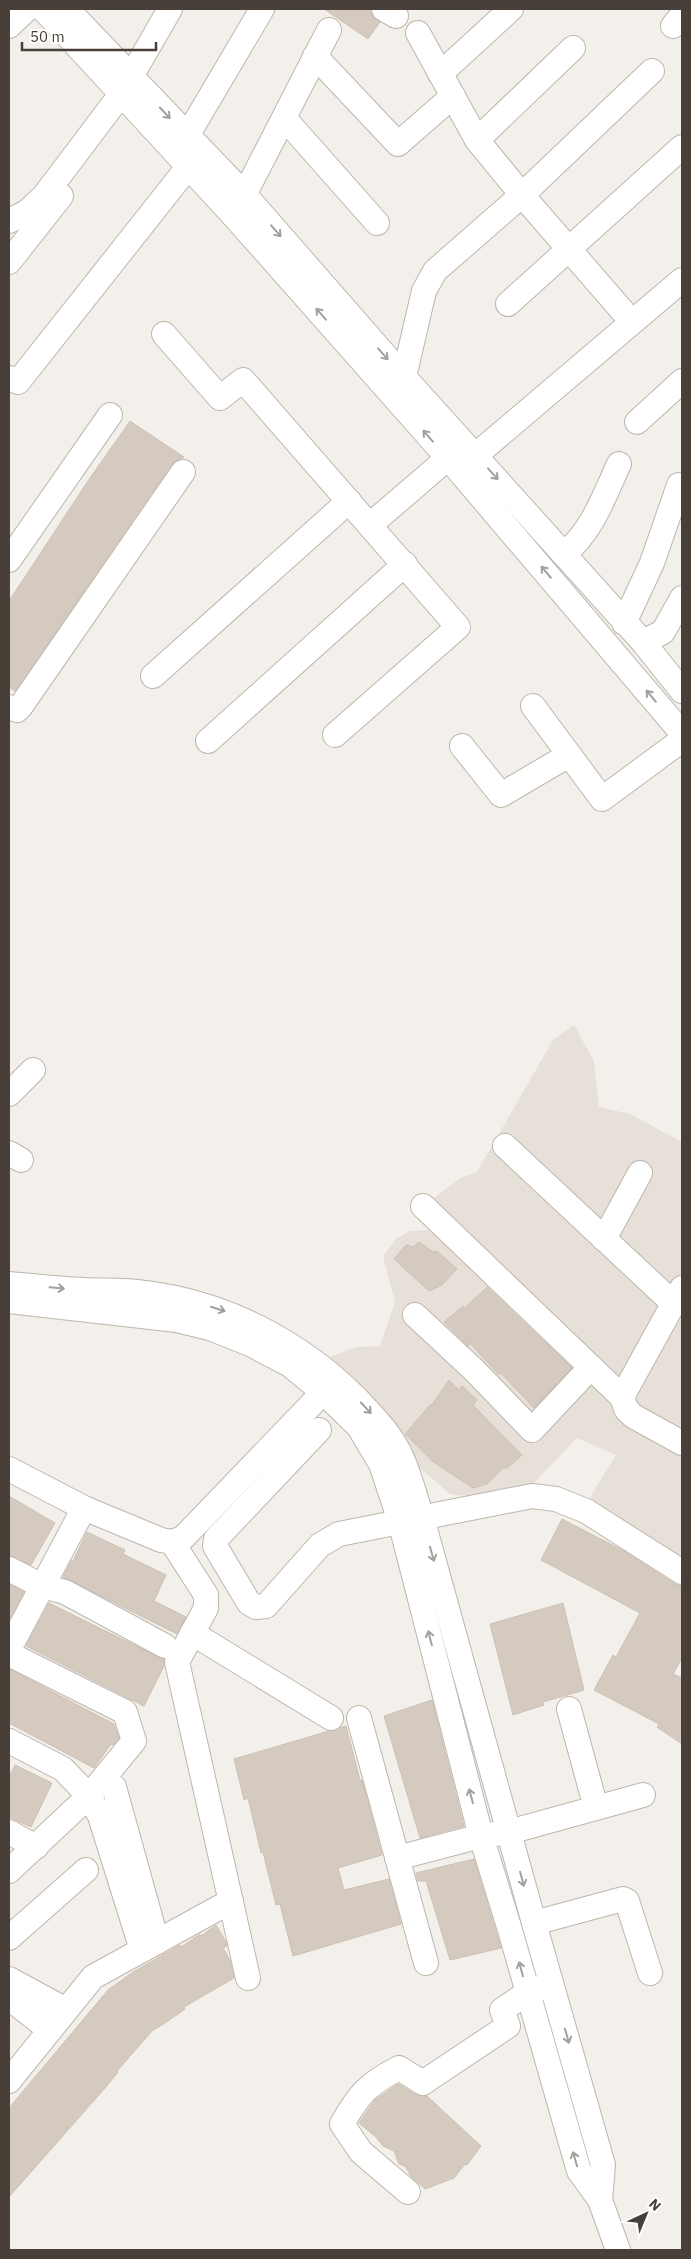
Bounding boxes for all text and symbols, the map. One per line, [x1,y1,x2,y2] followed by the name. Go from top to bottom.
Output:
[22,20,156,52] scale bar
[30,27,65,46] text: 50 m
[159,107,171,119] one-way arrow
[271,225,282,238] one-way arrow
[315,308,326,321] one-way arrow
[378,347,389,360] one-way arrow
[422,429,434,442] one-way arrow
[487,467,499,480] one-way arrow
[541,565,552,578] one-way arrow
[645,690,656,703] one-way arrow
[49,1283,65,1293] one-way arrow
[209,1305,225,1315] one-way arrow
[360,1402,372,1415] one-way arrow
[428,1546,437,1562] one-way arrow
[425,1631,435,1647] one-way arrow
[466,1788,475,1804] one-way arrow
[518,1871,527,1887] one-way arrow
[515,1961,525,1977] one-way arrow
[562,2027,572,2043] one-way arrow
[570,2151,580,2167] one-way arrow
[621,2189,671,2239] north arrow
[645,2195,665,2215] text: N

